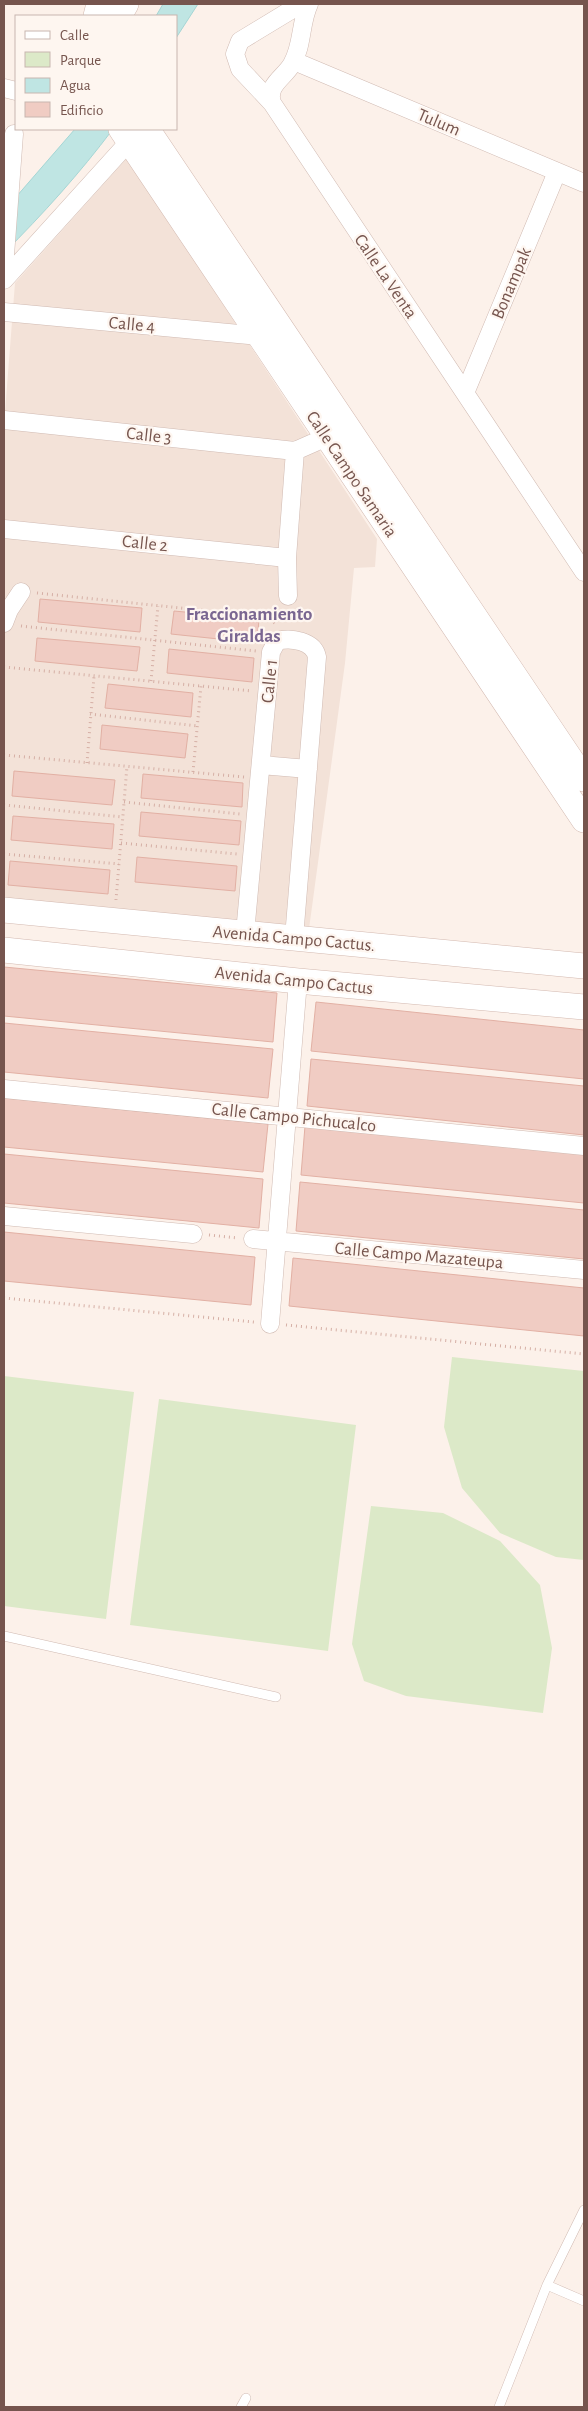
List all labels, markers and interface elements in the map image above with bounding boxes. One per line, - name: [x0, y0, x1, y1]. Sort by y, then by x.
- legend: [15, 15, 178, 130]
- text: Calle: [60, 28, 89, 43]
- text: Parque: [60, 53, 101, 68]
- text: Agua: [60, 78, 91, 93]
- text: Edificio: [60, 103, 103, 118]
- street label: Tulum: [415, 106, 463, 140]
- street label: Calle La Venta: [350, 231, 420, 322]
- street label: Bonampak: [489, 244, 535, 322]
- street label: Calle 4: [108, 314, 156, 336]
- street label: Calle Campo Samaria: [302, 408, 400, 541]
- street label: Calle 3: [125, 425, 172, 447]
- street label: Calle 2: [121, 533, 169, 555]
- district label: Fraccionamiento Giraldas: [186, 605, 312, 646]
- street label: Calle 1: [259, 658, 281, 704]
- street label: Avenida Campo Cactus.: [212, 923, 376, 955]
- street label: Avenida Campo Cactus: [214, 964, 374, 998]
- street label: Calle Campo Pichucalco: [211, 1100, 377, 1136]
- street label: Calle Campo Mazateupa: [334, 1240, 504, 1272]

